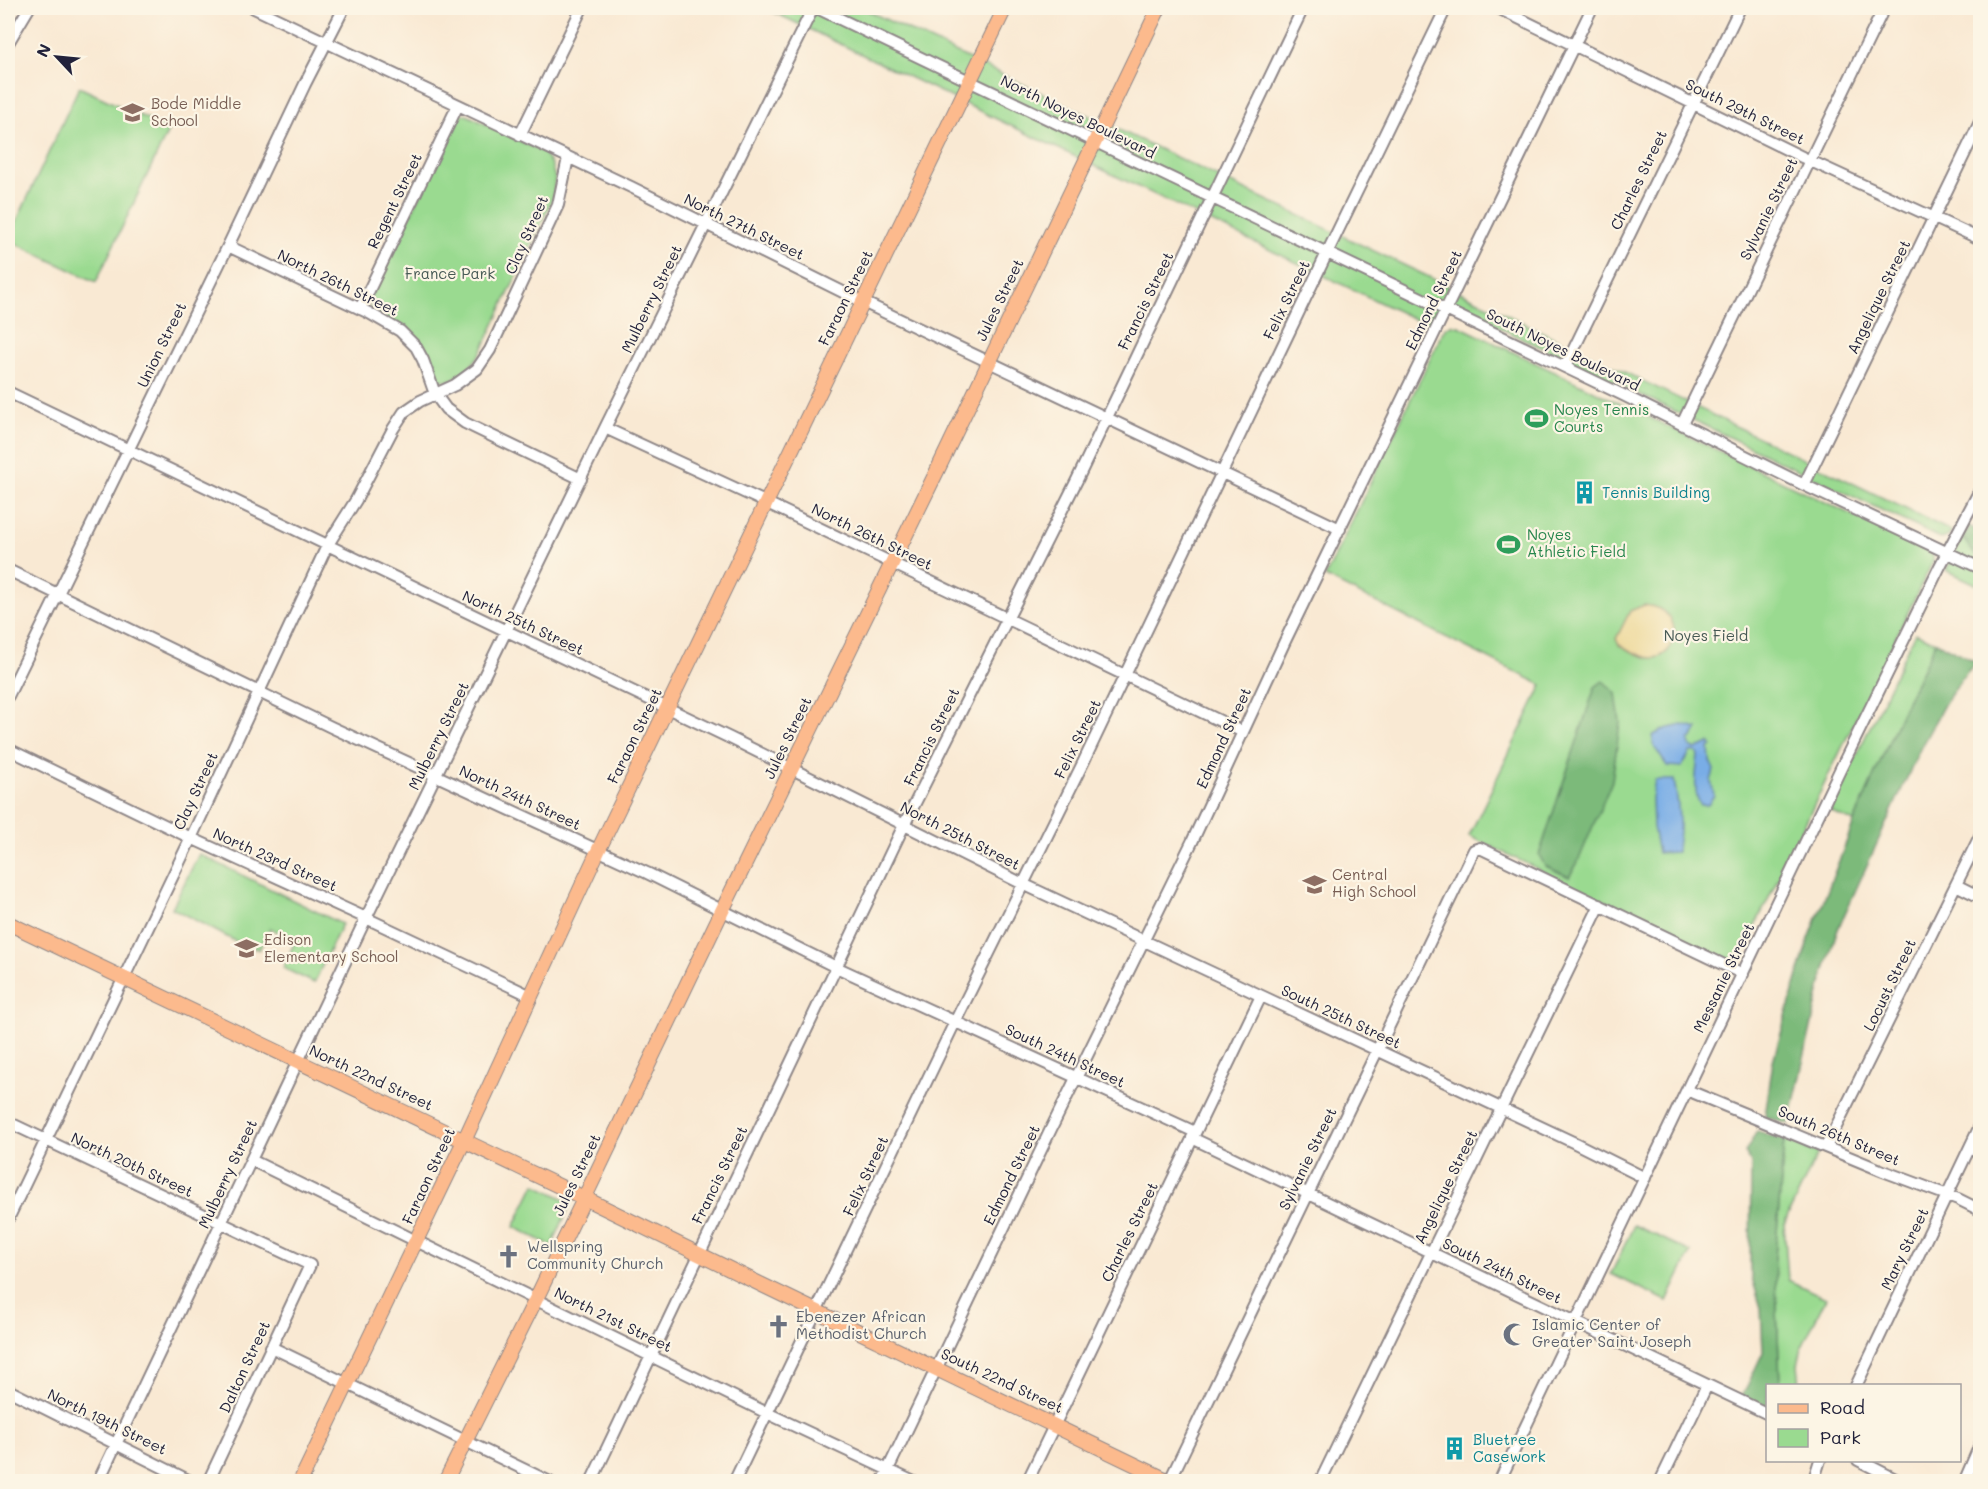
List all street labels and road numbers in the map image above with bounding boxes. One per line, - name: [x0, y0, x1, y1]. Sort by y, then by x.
- street label: North Noyes Boulevard: [998, 70, 1159, 162]
- street label: South 29th Street: [1683, 74, 1808, 149]
- street label: Charles Street: [1605, 126, 1671, 233]
- street label: Regent Street: [362, 149, 426, 252]
- street label: Sylvanie Street: [1735, 154, 1802, 263]
- street label: North 27th Street: [681, 188, 808, 264]
- street label: Clay Street: [500, 192, 552, 277]
- street label: Angelique Street: [1842, 236, 1914, 357]
- street label: Mulberry Street: [616, 241, 686, 356]
- street label: North 26th Street: [275, 244, 402, 320]
- street label: Faraon Street: [813, 246, 877, 349]
- street label: Edmond Street: [1400, 246, 1466, 353]
- street label: Francis Street: [1113, 248, 1178, 353]
- street label: Jules Street: [971, 255, 1028, 344]
- street label: Felix Street: [1258, 256, 1314, 343]
- street label: Union Street: [132, 299, 190, 391]
- street label: South Noyes Boulevard: [1483, 303, 1643, 395]
- street label: North 26th Street: [809, 498, 936, 574]
- street label: North 25th Street: [459, 585, 587, 659]
- street label: Mulberry Street: [403, 678, 473, 793]
- street label: Faraon Street: [602, 684, 666, 787]
- street label: Francis Street: [899, 684, 964, 789]
- street label: Edmond Street: [1191, 684, 1255, 791]
- street label: Jules Street: [759, 693, 816, 782]
- street label: Felix Street: [1049, 695, 1105, 782]
- street label: Clay Street: [168, 748, 222, 833]
- street label: North 24th Street: [456, 760, 585, 834]
- street label: North 25th Street: [897, 796, 1024, 874]
- street label: North 23rd Street: [210, 823, 341, 895]
- street label: Messanie Street: [1688, 919, 1758, 1036]
- street label: Locust Street: [1858, 935, 1920, 1034]
- street label: South 25th Street: [1278, 980, 1405, 1053]
- street label: South 24th Street: [1002, 1019, 1129, 1092]
- street label: North 22nd Street: [306, 1040, 437, 1115]
- street label: South 26th Street: [1775, 1100, 1903, 1170]
- street label: Sylvanie Street: [1274, 1104, 1341, 1213]
- street label: Mulberry Street: [193, 1116, 261, 1231]
- street label: Edmond Street: [978, 1121, 1044, 1228]
- street label: Francis Street: [687, 1122, 752, 1227]
- street label: Faraon Street: [397, 1124, 459, 1227]
- street label: Angelique Street: [1409, 1126, 1481, 1247]
- street label: North 20th Street: [68, 1127, 197, 1201]
- street label: Jules Street: [548, 1130, 605, 1219]
- street label: Felix Street: [838, 1132, 892, 1219]
- street label: Charles Street: [1096, 1178, 1162, 1285]
- street label: Mary Street: [1876, 1204, 1933, 1293]
- street label: South 24th Street: [1440, 1233, 1565, 1308]
- street label: North 21st Street: [551, 1282, 676, 1356]
- street label: Dalton Street: [214, 1317, 274, 1416]
- street label: South 22nd Street: [938, 1343, 1067, 1417]
- street label: North 19th Street: [44, 1384, 170, 1459]

